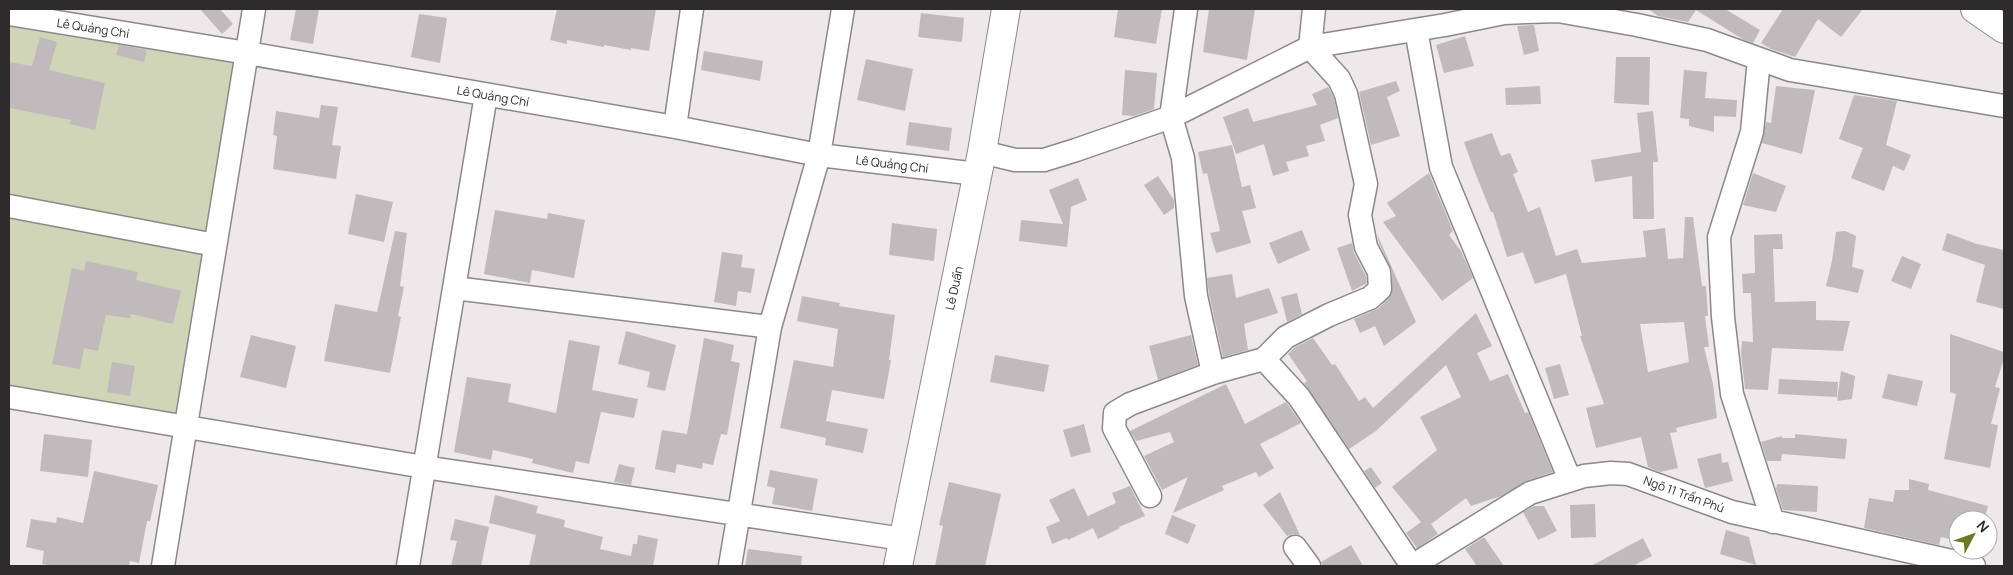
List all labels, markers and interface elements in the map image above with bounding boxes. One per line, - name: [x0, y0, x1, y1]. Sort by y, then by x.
- street label: Lê Quảng Chí: [56, 14, 131, 42]
- street label: Lê Quảng Chí: [455, 81, 531, 111]
- street label: Lê Quảng Chí: [855, 151, 930, 177]
- street label: Lê Duẩn: [941, 264, 967, 312]
- street label: Ngõ 11 Trần Phú: [1641, 471, 1727, 517]
- north arrow: [1948, 510, 1998, 560]
- text: N: [1973, 516, 1994, 536]

